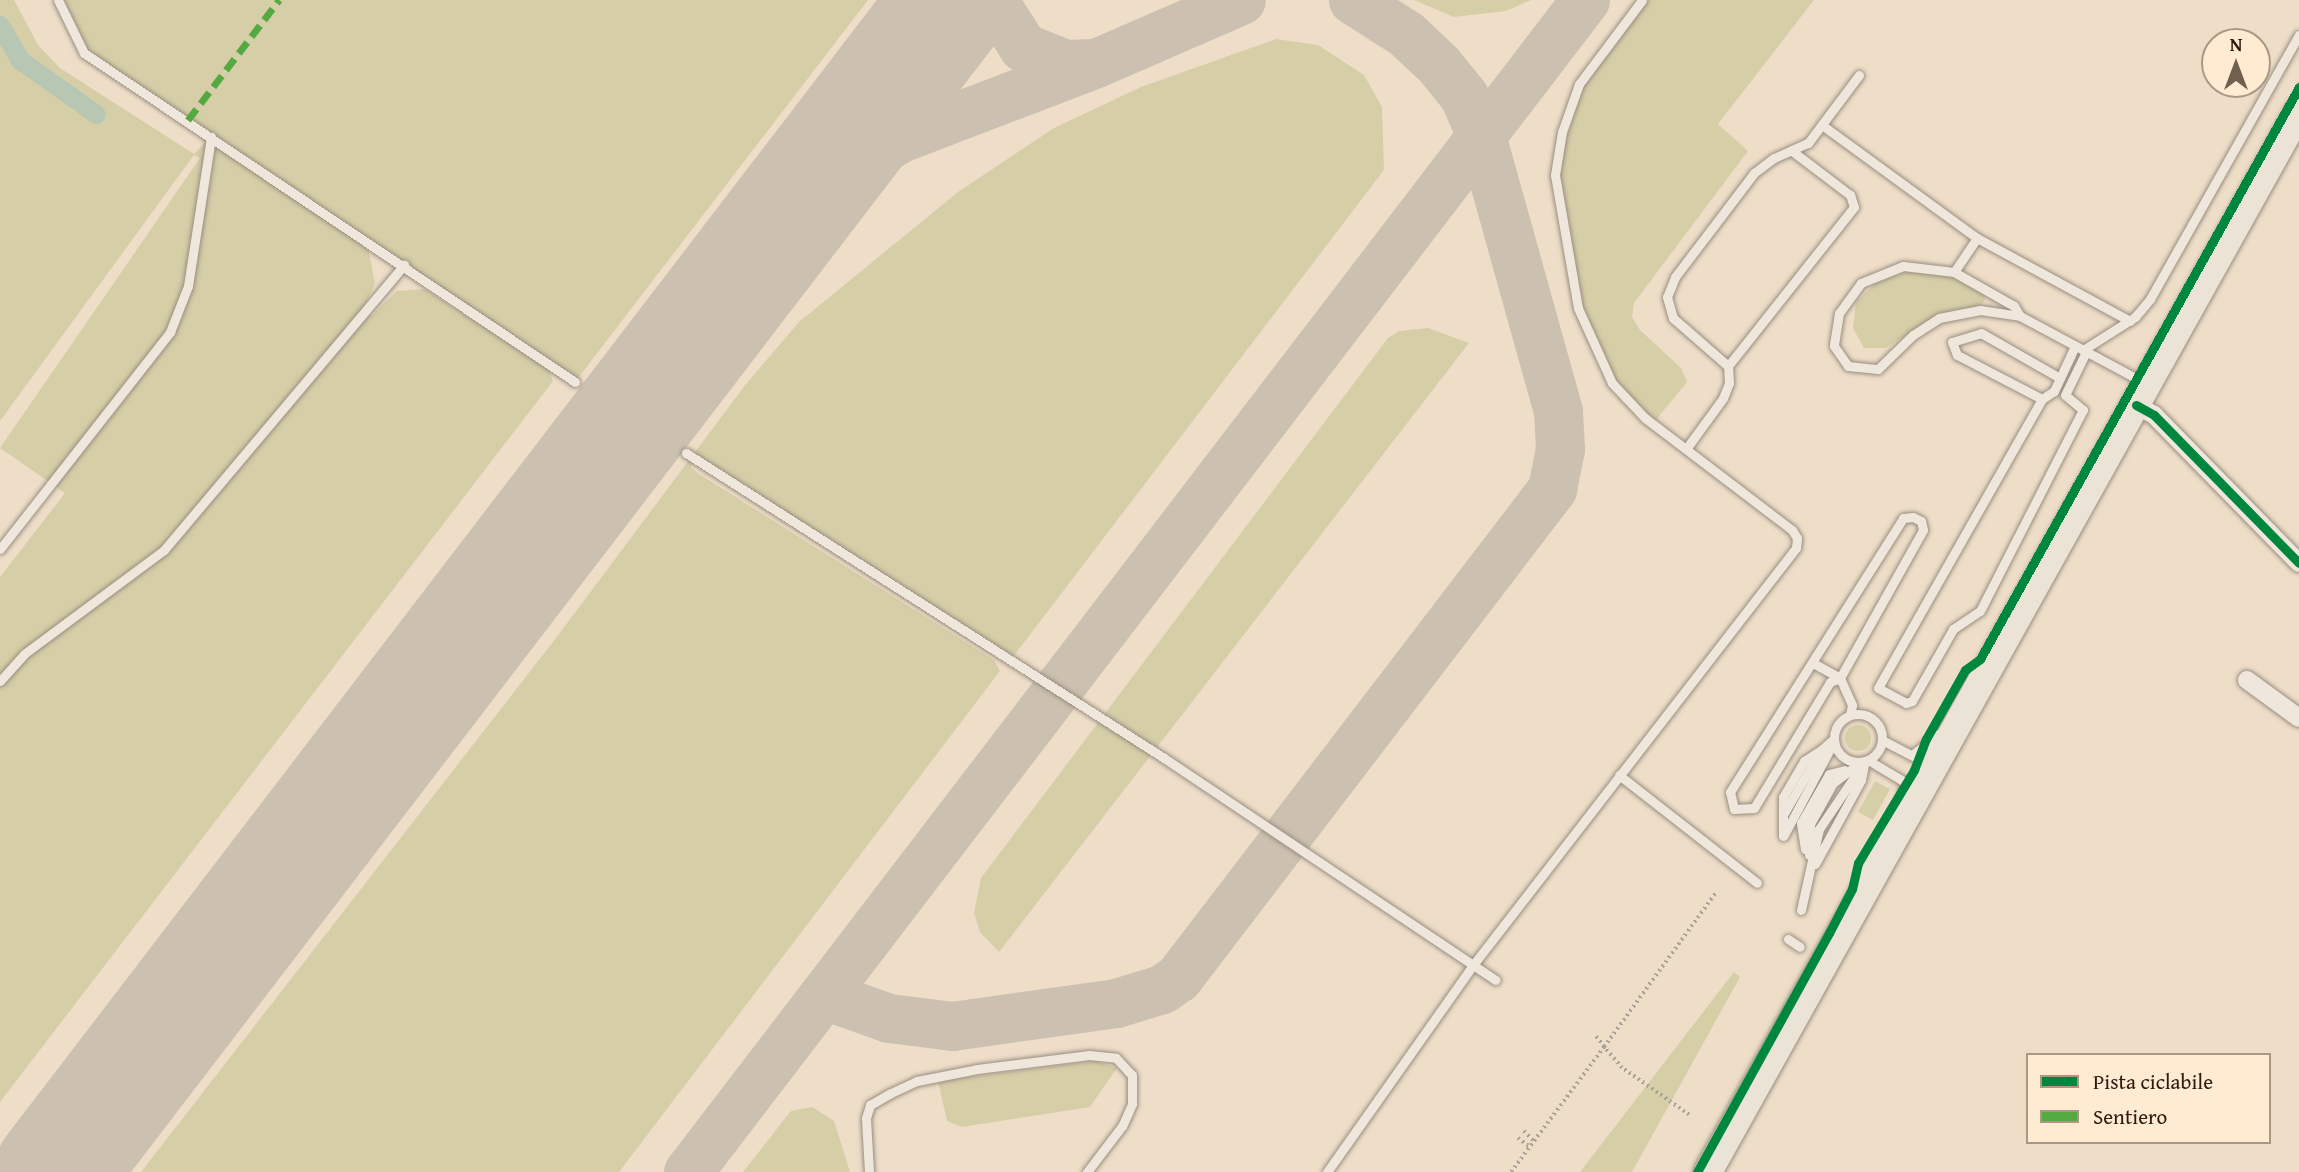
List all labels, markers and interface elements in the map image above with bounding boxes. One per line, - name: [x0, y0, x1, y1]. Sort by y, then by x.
- north arrow: [2201, 28, 2271, 98]
- text: N: [2230, 30, 2242, 58]
- legend: [2026, 1053, 2271, 1144]
- text: Pista ciclabile: [2093, 1066, 2213, 1097]
- text: Sentiero: [2093, 1101, 2167, 1132]

